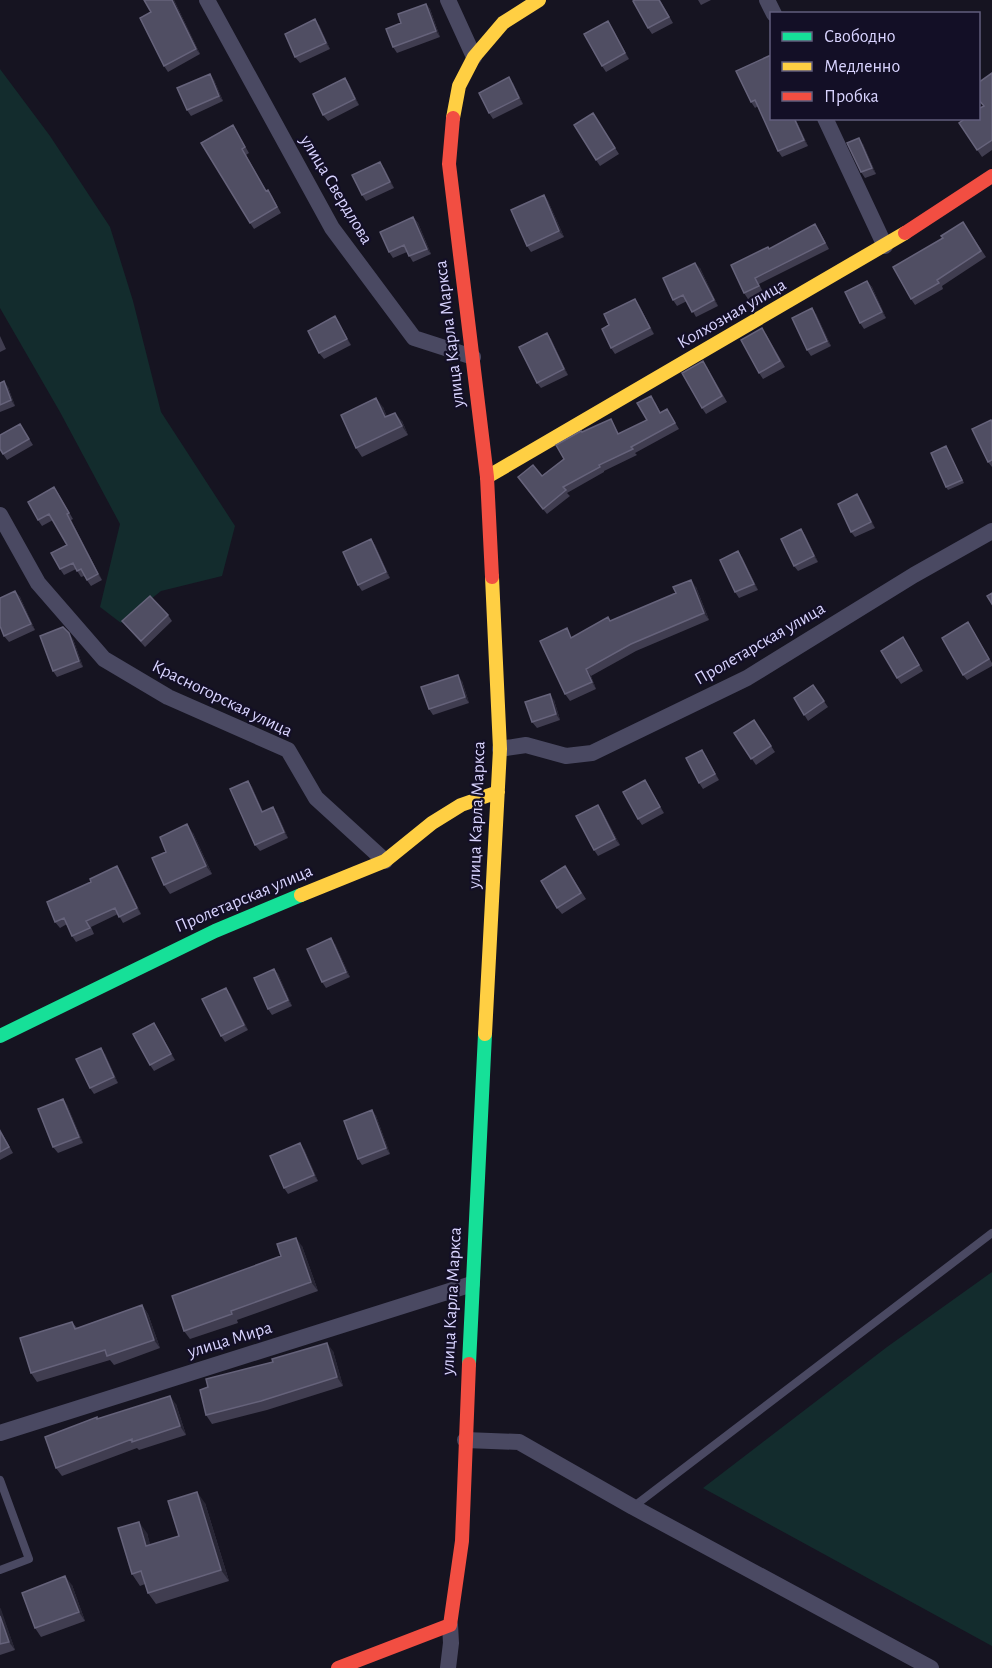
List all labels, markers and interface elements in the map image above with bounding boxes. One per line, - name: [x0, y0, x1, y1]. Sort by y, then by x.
- legend: [770, 12, 980, 120]
- text: Свободно: [824, 27, 896, 46]
- text: Медленно: [824, 58, 900, 76]
- text: Пробка: [824, 87, 879, 106]
- street label: улица Свердлова: [296, 131, 376, 248]
- street label: улица Карла Маркса: [432, 259, 468, 410]
- street label: Колхозная улица: [675, 276, 789, 352]
- street label: Пролетарская улица: [692, 599, 828, 689]
- street label: Красногорская улица: [149, 657, 295, 741]
- street label: улица Карла Маркса: [465, 741, 489, 890]
- street label: Пролетарская улица: [173, 862, 315, 936]
- street label: улица Карла Маркса: [439, 1227, 465, 1376]
- street label: улица Мира: [185, 1319, 274, 1362]

